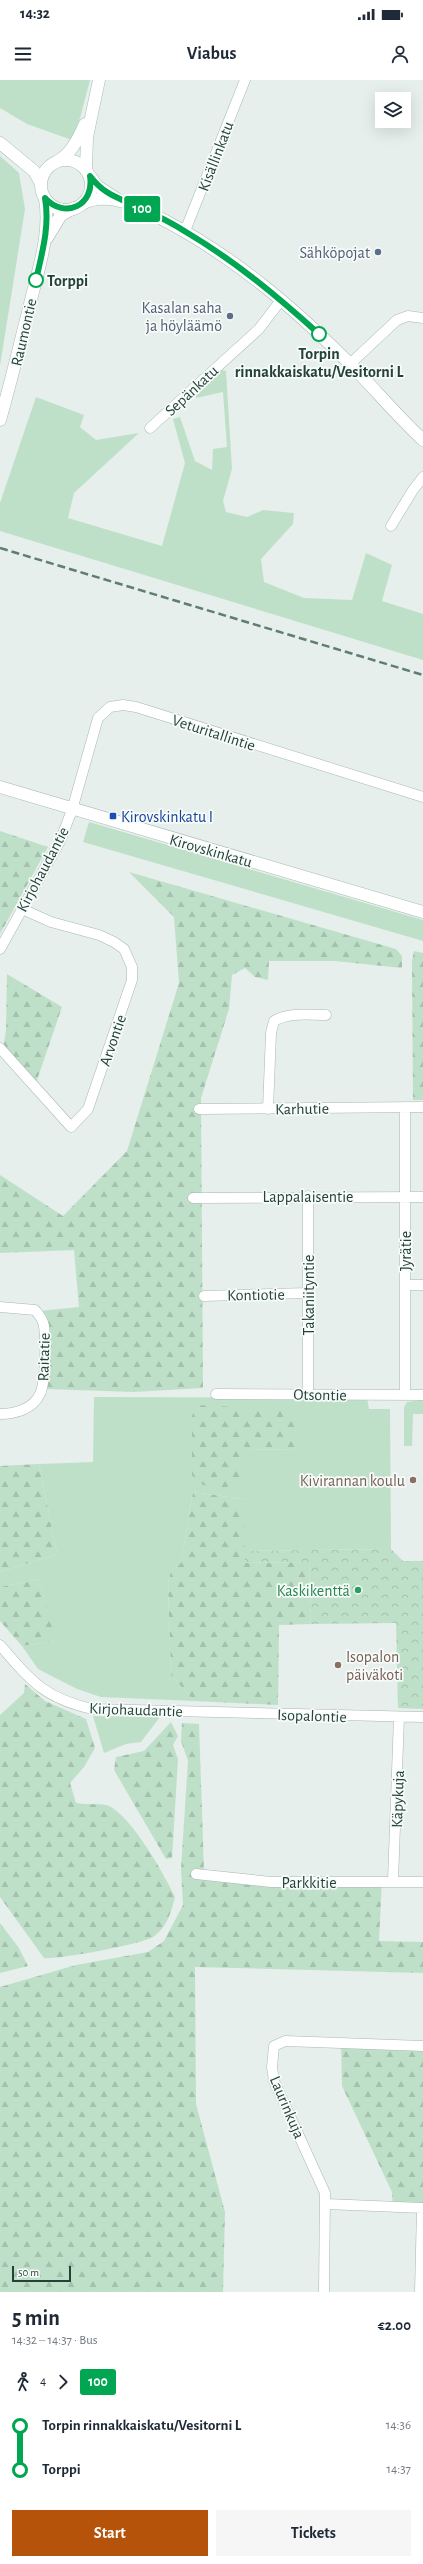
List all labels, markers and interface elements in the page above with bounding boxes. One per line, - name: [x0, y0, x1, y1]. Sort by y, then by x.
- text: 14:32: [20, 6, 50, 21]
- icon: menu: [12, 43, 34, 65]
- icon: person: [389, 43, 411, 65]
- text: Viabus: [187, 45, 236, 63]
- map controls: [375, 92, 411, 128]
- button: layers: [375, 92, 411, 128]
- street label: Kisällinkatu: [195, 119, 237, 194]
- line badge: 100: [119, 196, 165, 222]
- text: 100: [132, 202, 152, 216]
- place label: Sähköpojat: [299, 245, 370, 262]
- marker: Sähköpojat: [373, 247, 383, 257]
- marker: Torppi: [28, 272, 44, 288]
- place label: Torppi: [47, 273, 88, 289]
- street label: Raumontie: [8, 297, 40, 368]
- place label: Kasalan saha ja höyläämö: [142, 300, 222, 335]
- marker: Kasalan saha ja höyläämö: [225, 311, 235, 321]
- marker: Torpin rinnakkaiskatu/Vesitorni L: [311, 326, 327, 342]
- place label: Torpin rinnakkaiskatu/Vesitorni L: [235, 346, 403, 380]
- street label: Sepänkatu: [162, 362, 221, 419]
- street label: Veturitallintie: [170, 712, 257, 754]
- place label: Kirovskinkatu I: [121, 809, 213, 825]
- marker: Kirovskinkatu I: [108, 811, 118, 821]
- street label: Kirjohaudantie: [14, 824, 73, 915]
- street label: Kirovskinkatu: [168, 832, 254, 870]
- street label: Arvontie: [97, 1013, 129, 1068]
- street label: Karhutie: [275, 1101, 329, 1117]
- street label: Lappalaisentie: [263, 1189, 353, 1205]
- street label: Jyrätie: [398, 1231, 415, 1271]
- street label: Takaniityntie: [301, 1255, 318, 1335]
- street label: Kontiotie: [227, 1286, 285, 1304]
- street label: Raitatie: [35, 1332, 53, 1382]
- street label: Otsontie: [293, 1387, 347, 1403]
- place label: Kivirannan koulu: [300, 1473, 405, 1489]
- marker: Kivirannan koulu: [408, 1475, 418, 1485]
- place label: Kaskikenttä: [277, 1583, 350, 1599]
- marker: Kaskikenttä: [353, 1585, 363, 1595]
- place label: Isopalon päiväkoti: [346, 1649, 403, 1683]
- marker: Isopalon päiväkoti: [333, 1660, 343, 1670]
- street label: Kirjohaudantie: [89, 1700, 183, 1721]
- street label: Isopalontie: [277, 1707, 347, 1725]
- street label: Käpykuja: [389, 1770, 408, 1828]
- street label: Parkkitie: [281, 1875, 337, 1891]
- street label: Laurinkuja: [266, 2074, 307, 2141]
- scale bar: [12, 2264, 71, 2283]
- text: 50 m: [18, 2267, 39, 2278]
- text: 5 min: [12, 2307, 60, 2329]
- text: €2.00: [378, 2318, 411, 2333]
- text: 14:32 – 14:37 · Bus: [12, 2334, 98, 2347]
- icon: walk: [12, 2371, 34, 2393]
- icon: forward: [52, 2371, 74, 2393]
- text: 4: [40, 2375, 46, 2388]
- text: 100: [88, 2375, 108, 2389]
- text: Torpin rinnakkaiskatu/Vesitorni L: [42, 2418, 241, 2433]
- text: 14:36: [386, 2419, 411, 2432]
- text: Torppi: [42, 2462, 81, 2477]
- text: 14:37: [387, 2463, 411, 2476]
- button: Start: [12, 2510, 208, 2556]
- button: Tickets: [216, 2510, 411, 2556]

